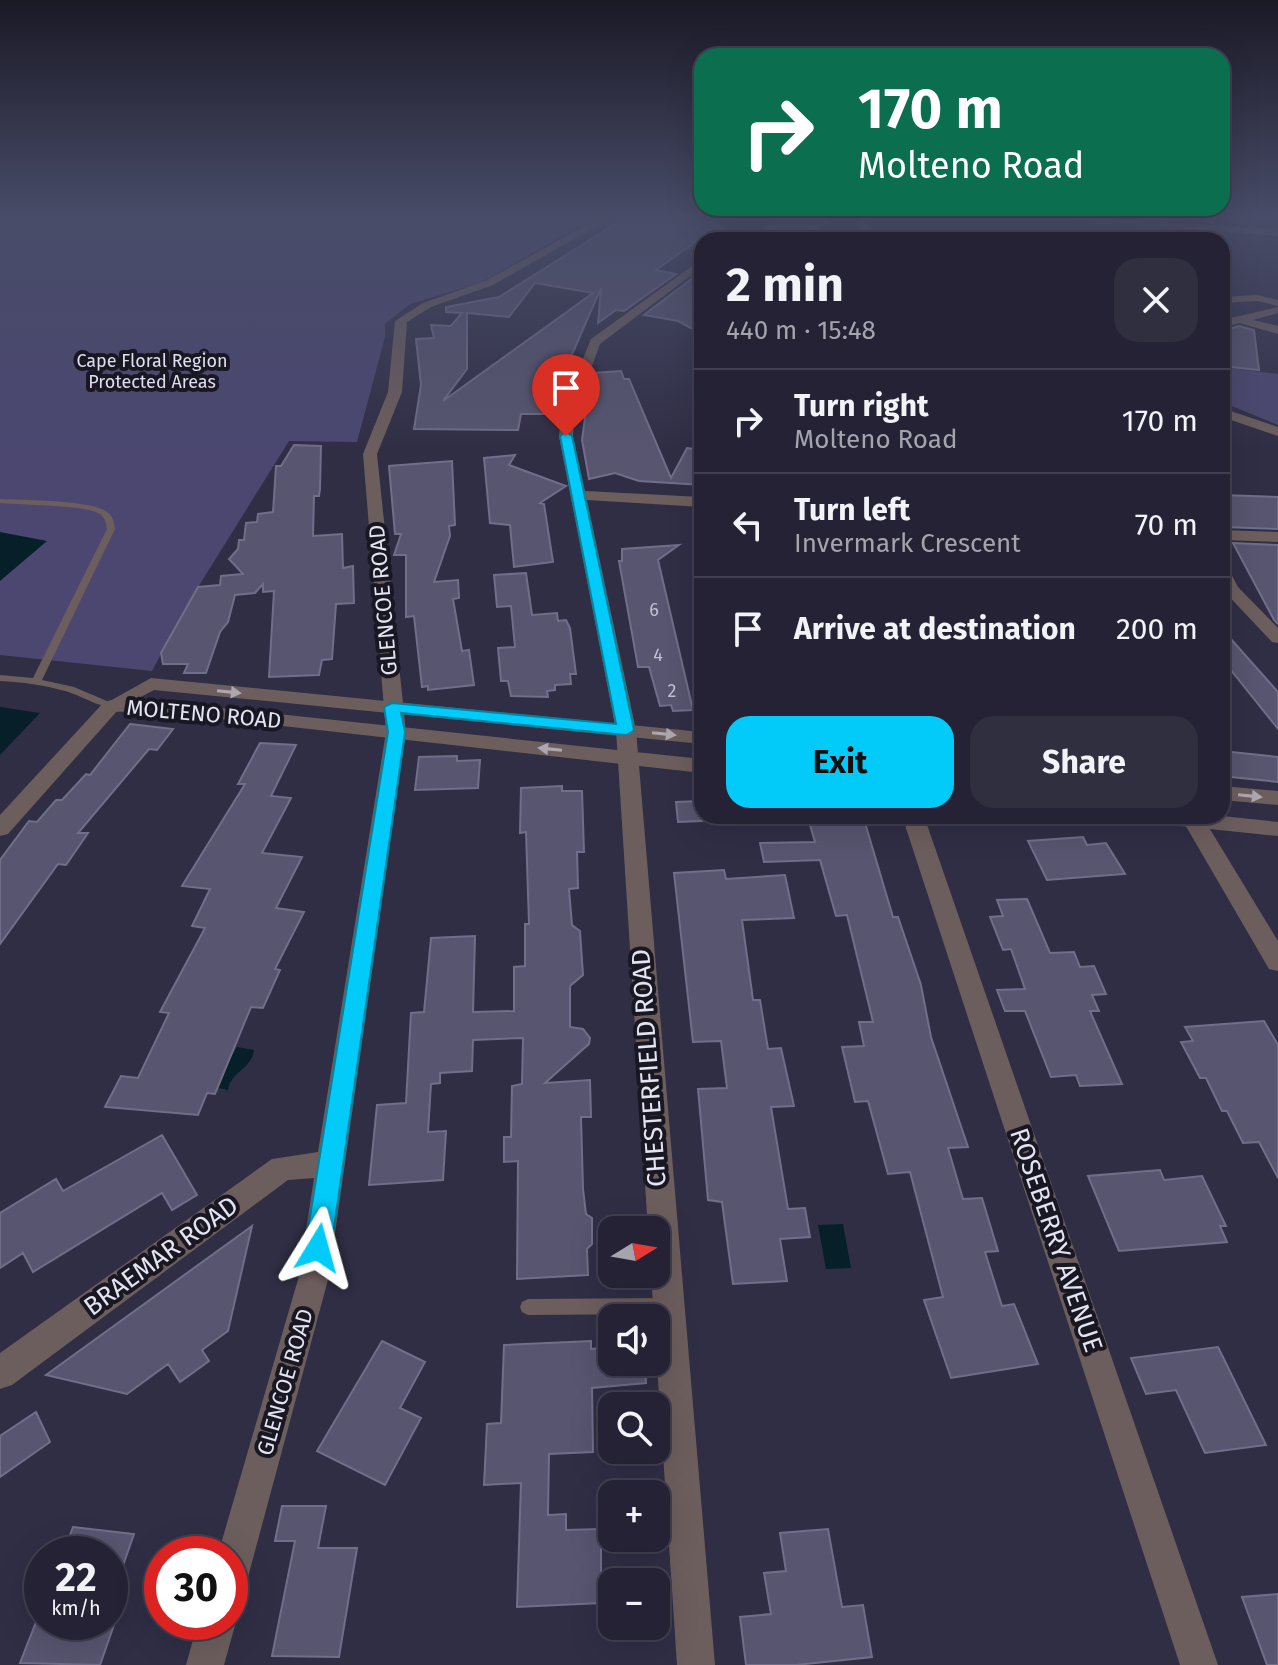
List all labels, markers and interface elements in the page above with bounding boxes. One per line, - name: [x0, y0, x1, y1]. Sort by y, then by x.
- text: 170 m: [858, 76, 1003, 143]
- icon: right: [726, 80, 830, 184]
- text: Molteno Road: [858, 144, 1084, 188]
- text: 2 min: [726, 256, 844, 314]
- button: close: [1114, 258, 1198, 342]
- text: 440 m · 15:48: [726, 315, 876, 346]
- park label: Cape Floral Region Protected Areas: [76, 350, 228, 393]
- pin: [532, 354, 600, 436]
- icon: arrive: [544, 366, 588, 410]
- text: Turn right: [794, 388, 929, 424]
- icon: right: [726, 399, 770, 443]
- text: 170 m: [1122, 403, 1198, 439]
- text: Molteno Road: [794, 424, 957, 455]
- text: Turn left: [794, 492, 910, 528]
- icon: left: [726, 503, 770, 547]
- text: 70 m: [1135, 507, 1198, 543]
- street label: GLENCOE ROAD: [363, 523, 403, 677]
- text: Invermark Crescent: [794, 528, 1021, 559]
- house number: 6: [649, 599, 659, 621]
- icon: arrive: [726, 607, 770, 651]
- text: Arrive at destination: [794, 611, 1076, 647]
- text: 200 m: [1116, 611, 1198, 647]
- house number: 4: [653, 644, 663, 666]
- house number: 2: [668, 680, 677, 702]
- one-way arrow: [217, 685, 242, 698]
- street label: MOLTENO ROAD: [125, 694, 283, 734]
- button: Exit: [726, 716, 954, 808]
- button: Share: [970, 716, 1198, 808]
- one-way arrow: [652, 728, 677, 741]
- one-way arrow: [537, 743, 562, 756]
- one-way arrow: [1238, 789, 1263, 802]
- street label: CHESTERFIELD ROAD: [625, 948, 673, 1188]
- street label: ROSEBERRY AVENUE: [1003, 1124, 1109, 1356]
- street label: BRAEMAR ROAD: [78, 1190, 244, 1322]
- position arrow: [276, 1206, 360, 1290]
- north arrow: [598, 1216, 670, 1288]
- map controls: [598, 1216, 670, 1640]
- button: sound: [598, 1304, 670, 1376]
- street label: GLENCOE ROAD: [251, 1306, 319, 1458]
- button: search: [598, 1392, 670, 1464]
- button: +: [598, 1480, 670, 1552]
- speed limit sign: 30: [144, 1536, 248, 1640]
- text: 22: [55, 1554, 97, 1602]
- button: −: [598, 1568, 670, 1640]
- text: km/h: [51, 1596, 101, 1620]

